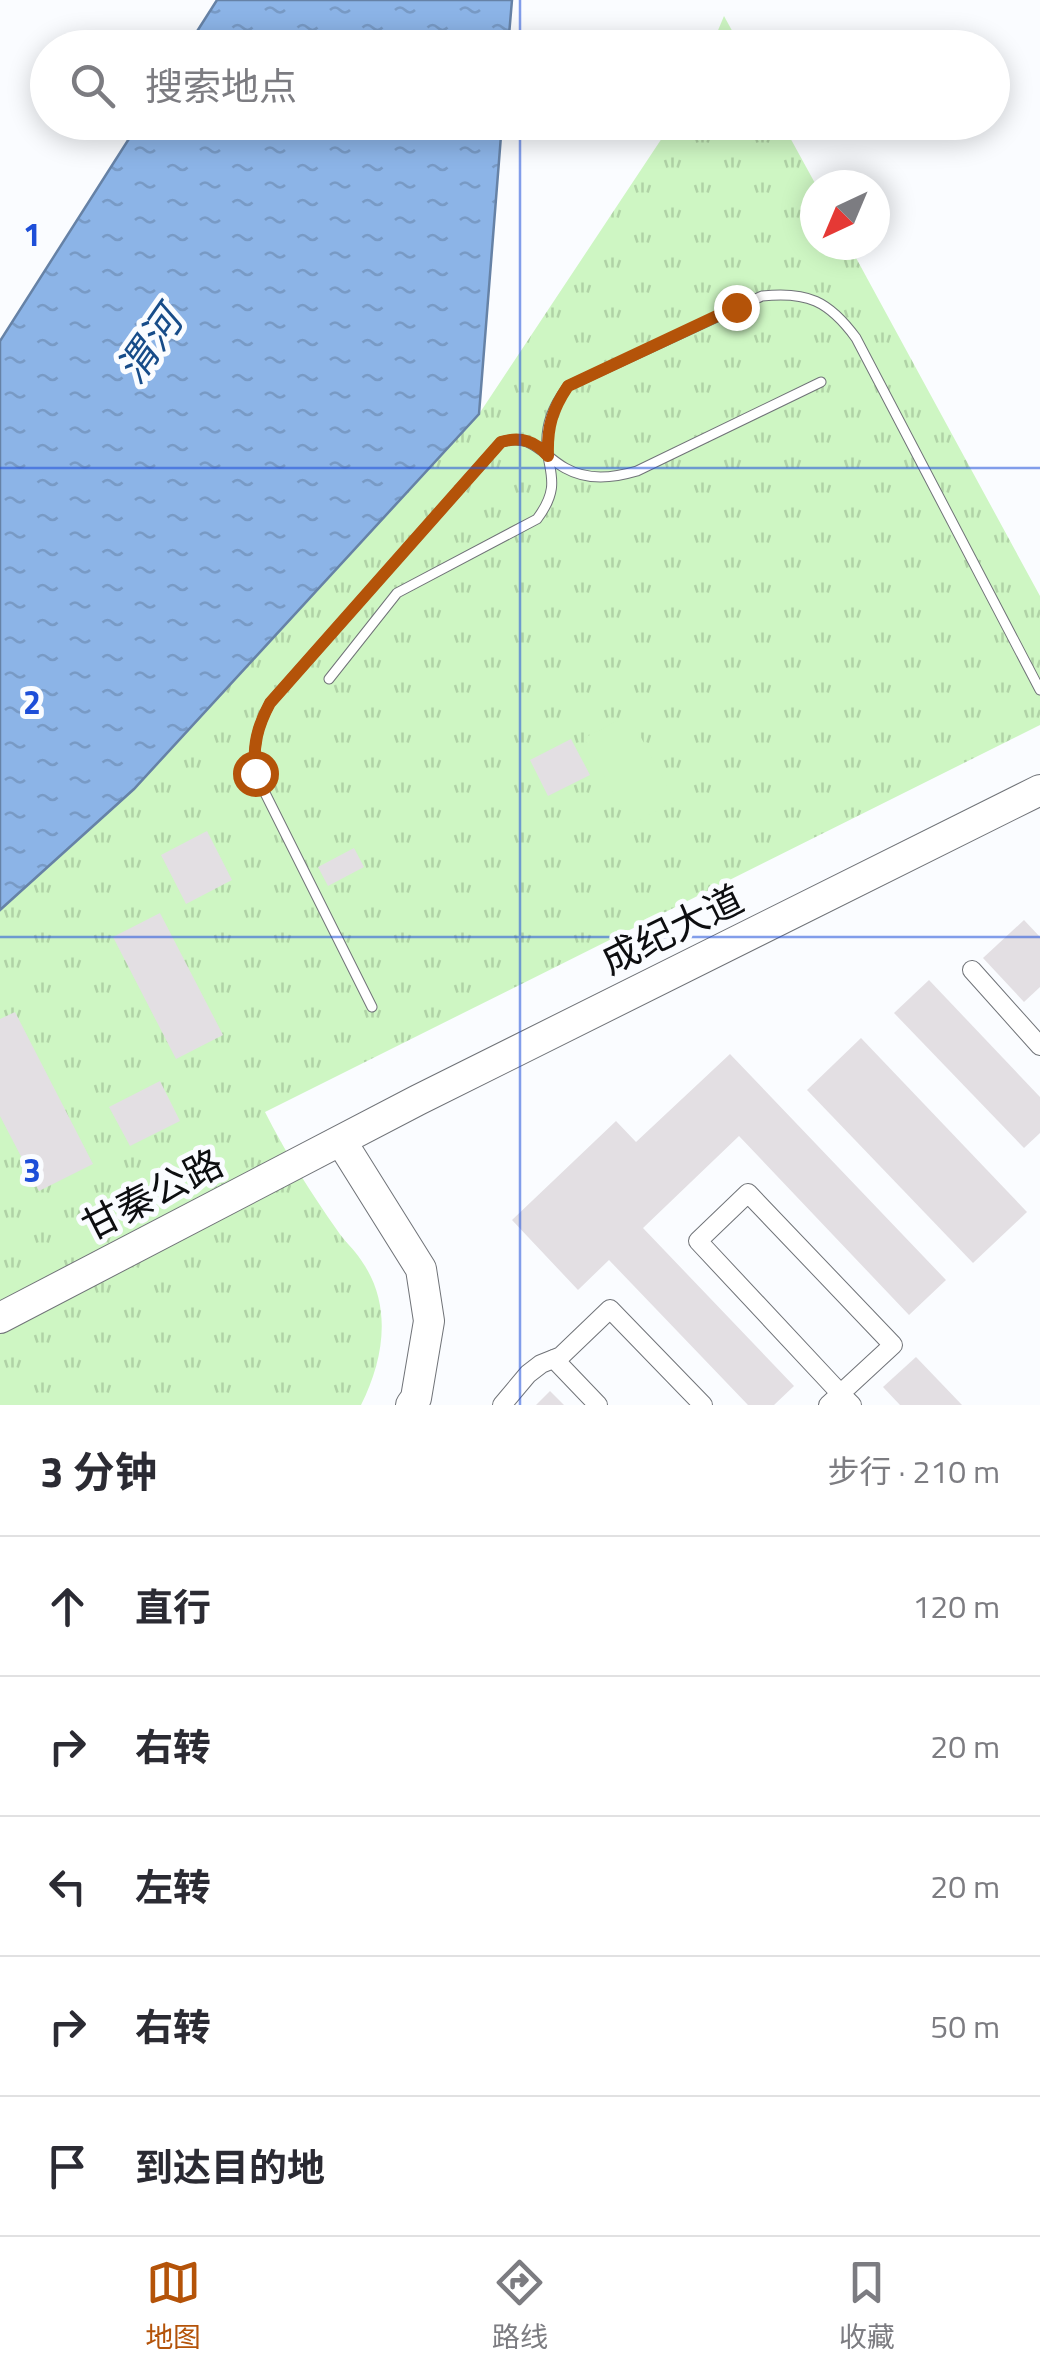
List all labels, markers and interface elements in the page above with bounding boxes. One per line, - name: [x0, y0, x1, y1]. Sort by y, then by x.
- search box: [30, 30, 1010, 140]
- text: 搜索地点: [145, 57, 297, 115]
- icon: search: [65, 58, 120, 113]
- north arrow: [800, 170, 890, 260]
- text: 1: [23, 210, 41, 258]
- route end: [714, 285, 760, 331]
- water label: 渭河: [101, 289, 201, 395]
- text: 2: [23, 678, 41, 726]
- route start: [233, 751, 279, 797]
- street label: 成纪大道: [591, 870, 753, 988]
- street label: 甘秦公路: [71, 1134, 233, 1254]
- text: 3: [23, 1146, 41, 1194]
- text: 3 分钟: [40, 1439, 157, 1503]
- text: 步行 · 210 m: [827, 1447, 1000, 1495]
- text: 直行: [135, 1578, 211, 1636]
- icon: ahead: [40, 1579, 95, 1634]
- text: 120 m: [912, 1582, 1000, 1630]
- text: 右转: [135, 1718, 211, 1776]
- icon: right: [40, 1719, 95, 1774]
- text: 20 m: [930, 1722, 1000, 1770]
- text: 左转: [135, 1858, 211, 1916]
- icon: left: [40, 1859, 95, 1914]
- text: 20 m: [930, 1862, 1000, 1910]
- text: 右转: [135, 1998, 211, 2056]
- icon: right: [40, 1999, 95, 2054]
- text: 50 m: [930, 2002, 1000, 2050]
- text: 到达目的地: [135, 2138, 325, 2196]
- icon: arrive: [40, 2139, 95, 2194]
- tab: 地图: [145, 2255, 201, 2358]
- tab: 路线: [492, 2255, 548, 2358]
- tab: 收藏: [839, 2255, 895, 2358]

